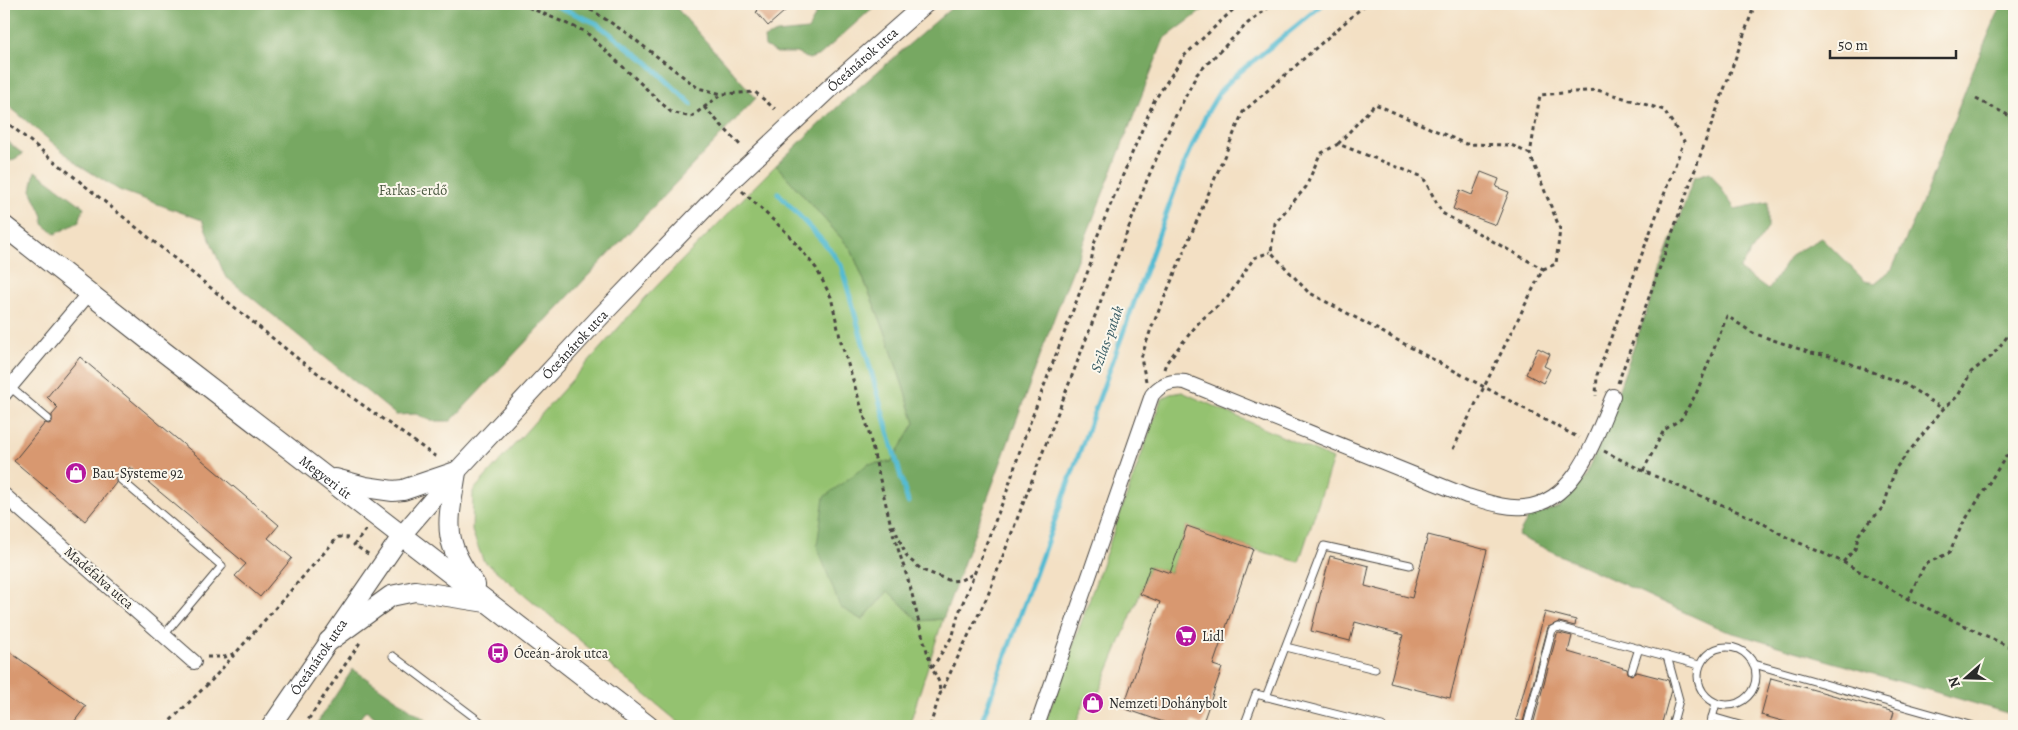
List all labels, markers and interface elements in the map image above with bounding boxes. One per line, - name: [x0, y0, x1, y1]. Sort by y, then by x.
- street label: Óceánárok utca: [822, 22, 902, 96]
- scale bar: [1830, 28, 1957, 60]
- text: 50 m: [1838, 35, 1868, 55]
- park label: Farkas-erdő: [379, 181, 447, 200]
- water label: Szilas-patak: [1086, 303, 1128, 375]
- street label: Óceánárok utca: [538, 305, 612, 383]
- street label: Megyeri út: [296, 451, 356, 503]
- shop icon: Bau-Systeme 92: [64, 461, 88, 485]
- place label: Bau-Systeme 92: [92, 464, 184, 483]
- street label: Madéfalva utca: [60, 543, 138, 614]
- street label: Óceánárok utca: [286, 614, 352, 699]
- supermarket icon: Lidl: [1174, 624, 1198, 648]
- place label: Lidl: [1202, 627, 1225, 646]
- bus stop icon: Óceán-árok utca: [486, 641, 510, 665]
- place label: Óceán-árok utca: [514, 644, 609, 663]
- north arrow: [1940, 652, 1990, 702]
- text: N: [1944, 674, 1965, 690]
- shop icon: Nemzeti Dohánybolt: [1081, 691, 1105, 715]
- place label: Nemzeti Dohánybolt: [1109, 694, 1228, 713]

